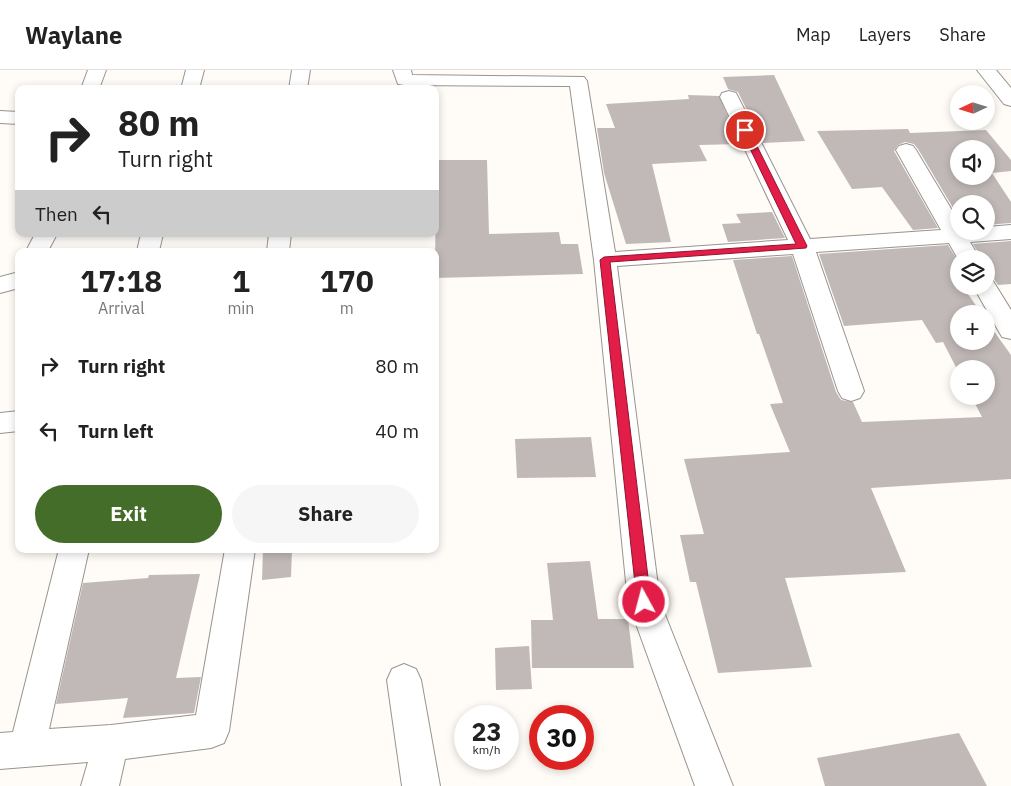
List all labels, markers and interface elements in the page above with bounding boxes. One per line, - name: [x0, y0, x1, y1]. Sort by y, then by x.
- text: Waylane: [25, 19, 123, 51]
- text: Map: [796, 23, 831, 46]
- text: Layers: [859, 23, 911, 46]
- text: Share: [939, 23, 986, 46]
- north arrow: [950, 85, 995, 130]
- map controls: [950, 85, 995, 405]
- text: 80 m: [118, 100, 200, 146]
- icon: right: [35, 105, 100, 170]
- pin: [724, 109, 766, 151]
- icon: arrive: [731, 116, 759, 144]
- button: sound: [950, 140, 995, 185]
- text: Turn right: [118, 144, 213, 173]
- button: search: [950, 195, 995, 240]
- icon: left: [88, 200, 116, 228]
- text: Then: [35, 202, 78, 226]
- button: layers: [950, 250, 995, 295]
- text: 17:18: [80, 261, 162, 300]
- text: 1: [232, 261, 250, 300]
- text: 170: [320, 261, 374, 300]
- text: Arrival: [98, 298, 145, 318]
- text: min: [227, 298, 254, 318]
- text: m: [340, 298, 354, 318]
- button: +: [950, 305, 995, 350]
- icon: right: [35, 352, 63, 380]
- text: Turn right: [78, 354, 165, 378]
- text: 80 m: [375, 354, 419, 378]
- button: −: [950, 360, 995, 405]
- icon: left: [35, 417, 63, 445]
- text: Turn left: [78, 419, 154, 443]
- text: 40 m: [375, 419, 419, 443]
- button: Exit: [35, 485, 222, 543]
- button: Share: [232, 485, 419, 543]
- position arrow: [617, 575, 669, 627]
- speed limit sign: 30: [529, 705, 594, 770]
- text: 23: [471, 715, 502, 748]
- text: km/h: [472, 742, 501, 757]

